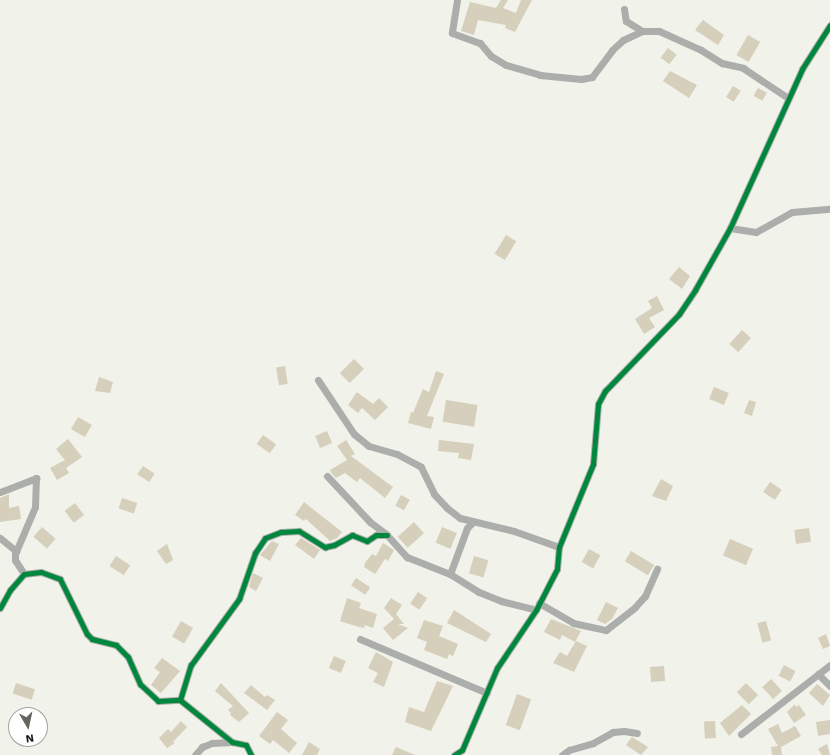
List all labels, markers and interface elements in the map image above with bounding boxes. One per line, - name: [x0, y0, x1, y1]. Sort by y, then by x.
- north arrow: [8, 707, 48, 747]
- text: N: [25, 731, 35, 745]

